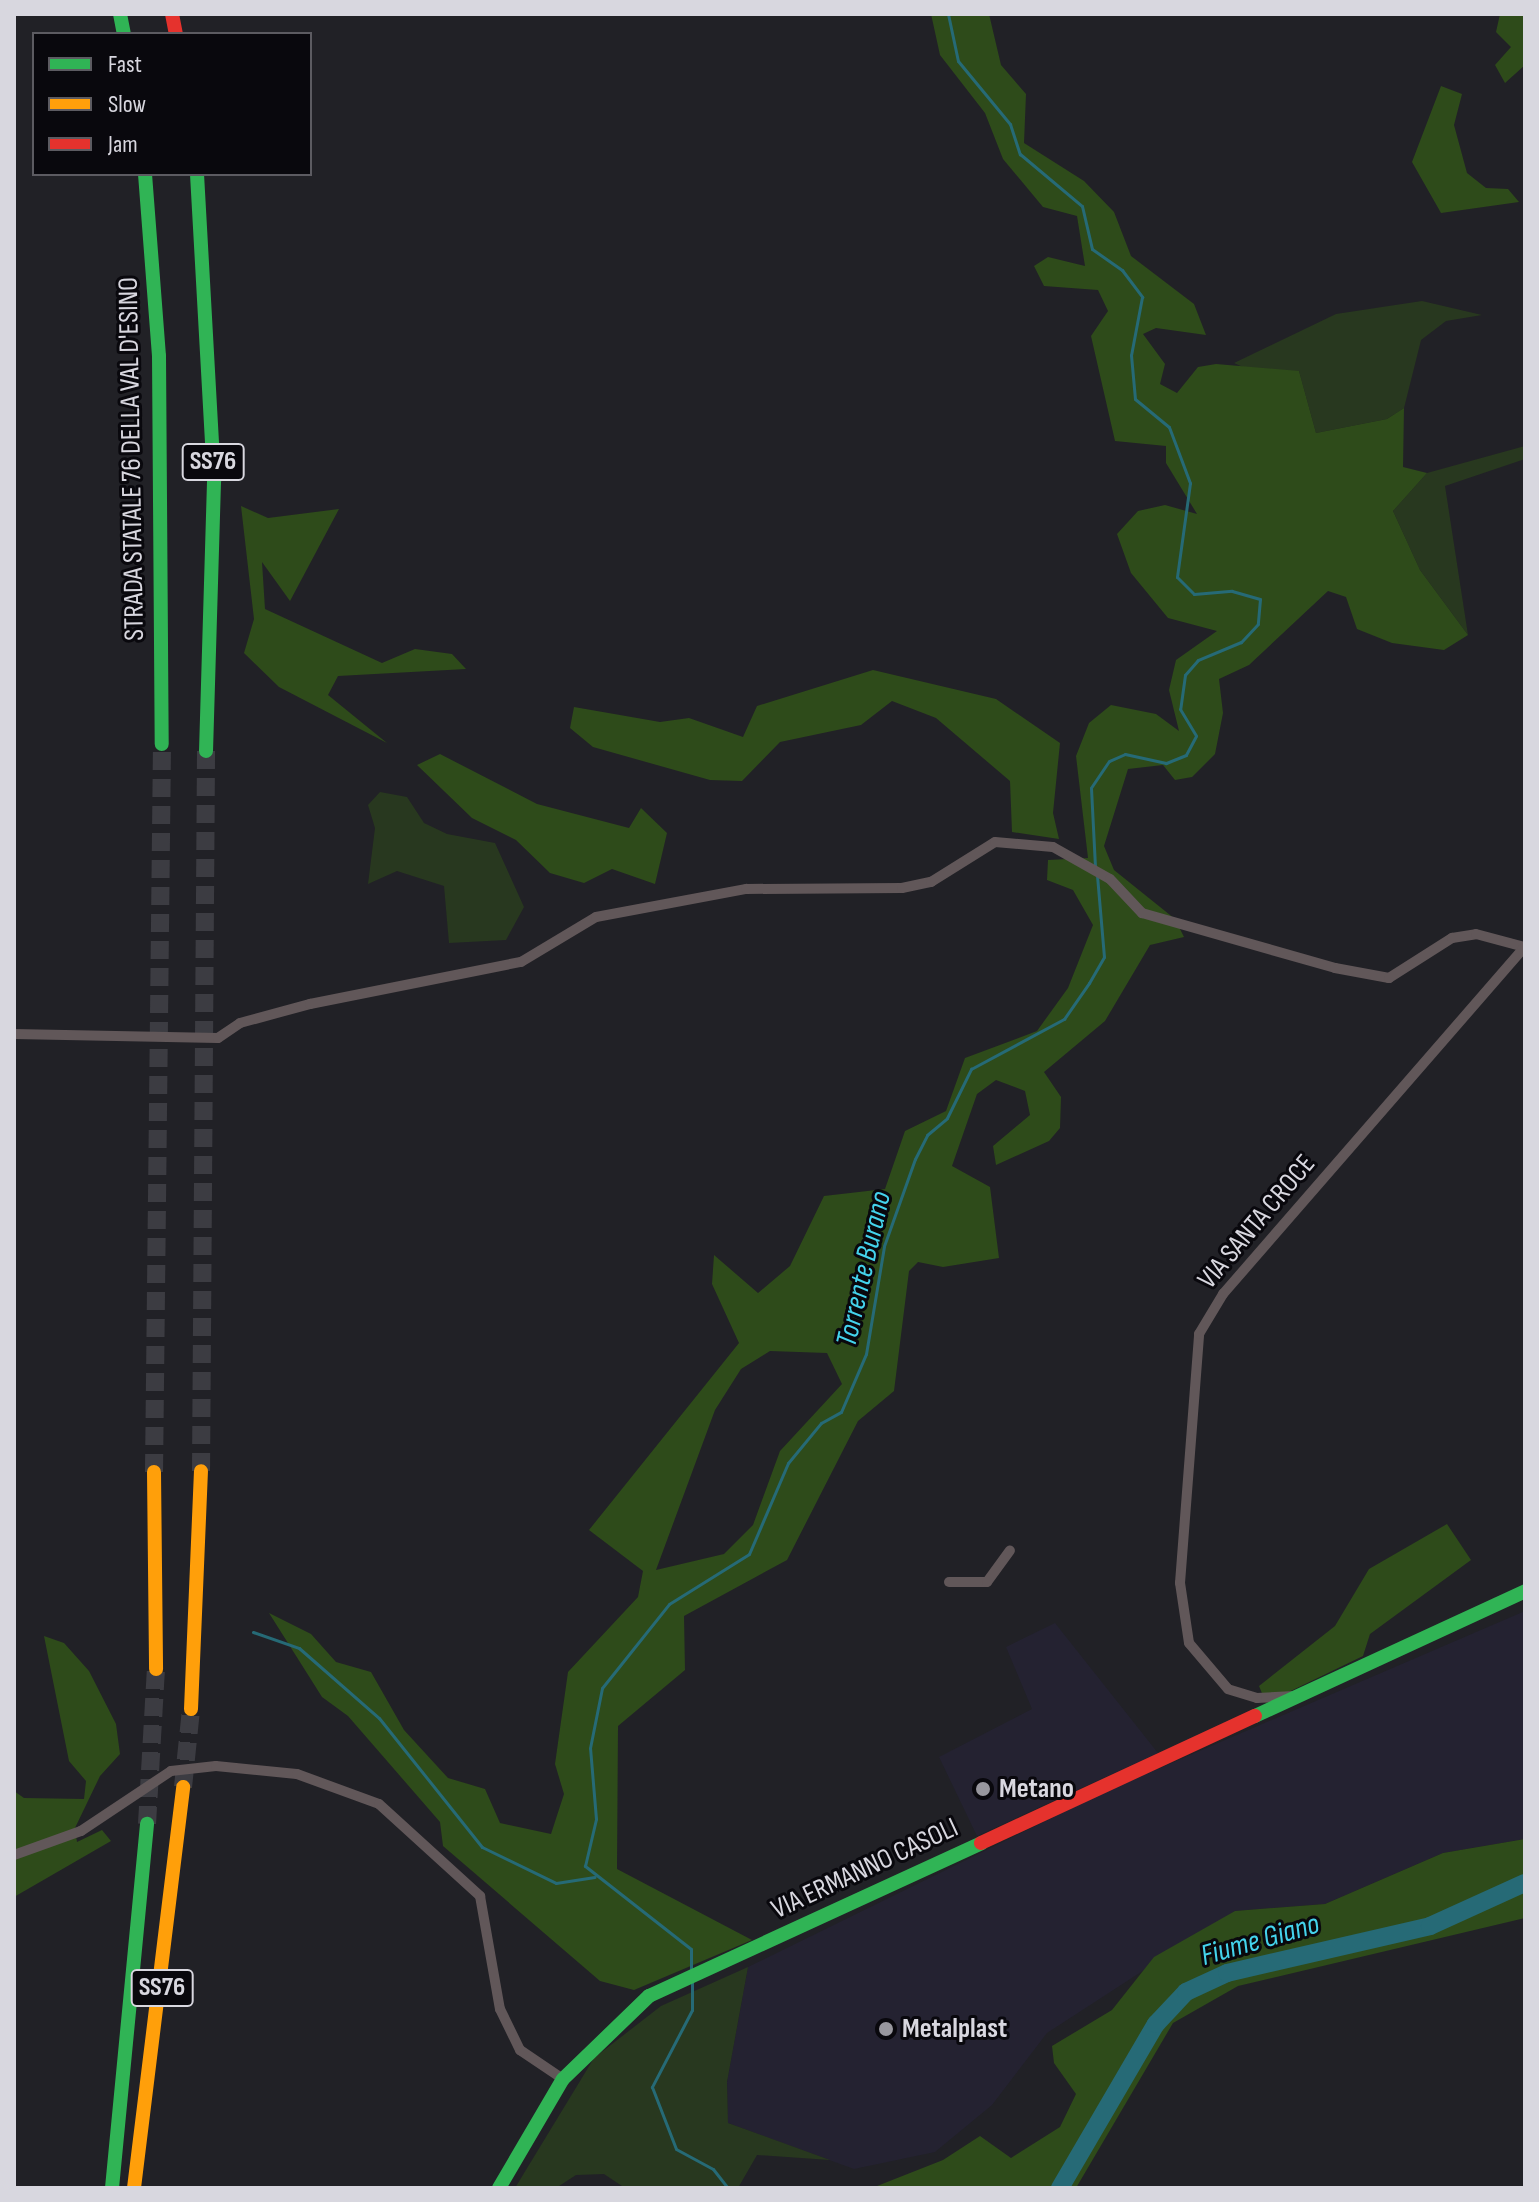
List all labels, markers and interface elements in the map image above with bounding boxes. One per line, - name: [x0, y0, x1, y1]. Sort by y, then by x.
- legend: [32, 32, 312, 176]
- text: Fast: [108, 50, 142, 79]
- text: Slow: [108, 90, 146, 119]
- text: Jam: [108, 130, 138, 159]
- street label: STRADA STATALE 76 DELLA VAL D'ESINO: [112, 277, 152, 641]
- road number: SS76: [181, 440, 245, 484]
- street label: VIA SANTA CROCE: [1191, 1148, 1323, 1296]
- water label: Torrente Burano: [829, 1188, 899, 1350]
- place label: Metano: [999, 1772, 1074, 1806]
- marker: Metano: [974, 1780, 992, 1798]
- street label: VIA ERMANNO CASOLI: [766, 1811, 964, 1927]
- water label: Fiume Giano: [1197, 1906, 1323, 1974]
- road number: SS76: [130, 1966, 194, 2010]
- place label: Metalplast: [902, 2012, 1007, 2046]
- marker: Metalplast: [877, 2020, 895, 2038]

